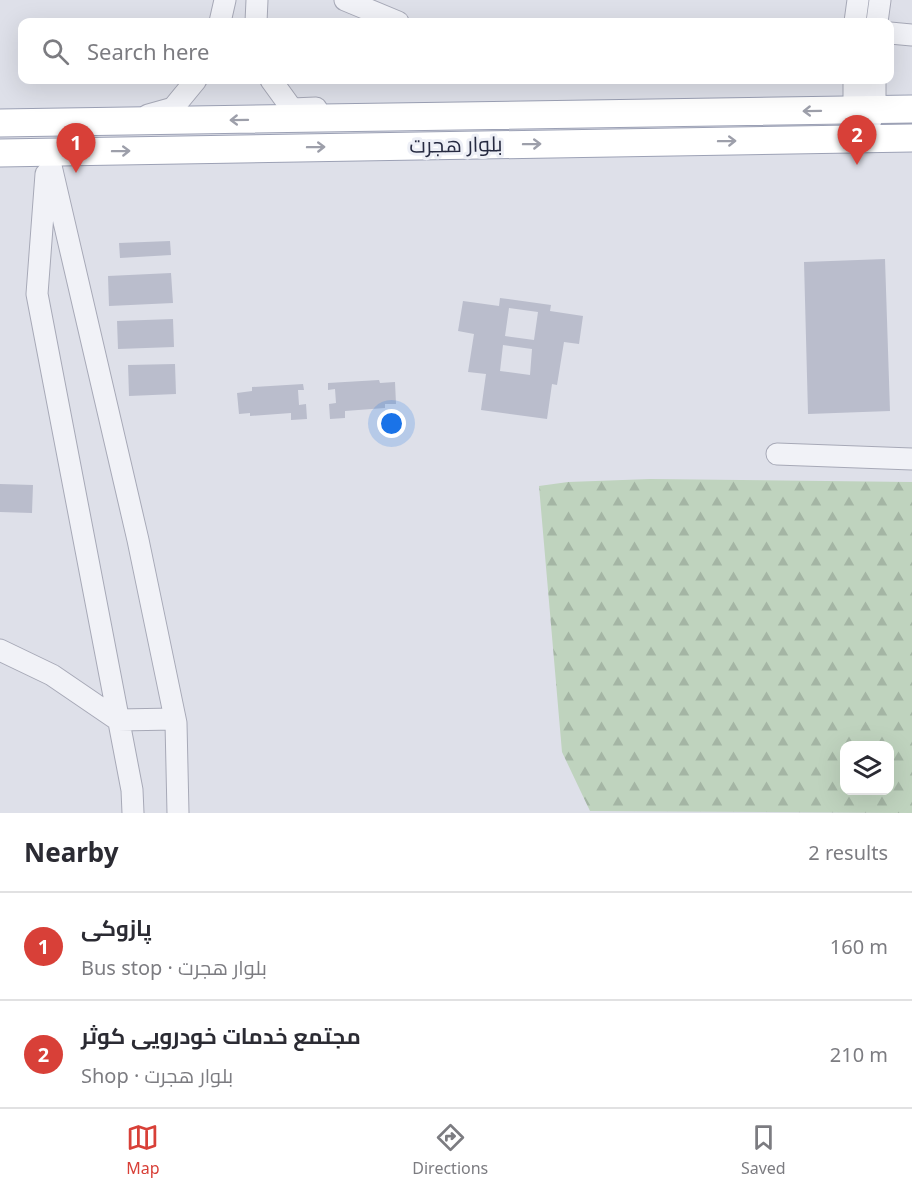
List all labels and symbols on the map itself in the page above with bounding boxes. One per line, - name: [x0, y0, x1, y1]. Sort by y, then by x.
- one-way arrow: [802, 105, 822, 117]
- one-way arrow: [229, 114, 249, 126]
- pin: 2: [838, 116, 876, 165]
- pin: 1: [56, 124, 96, 173]
- street label: بلوار هجرت: [409, 129, 503, 159]
- one-way arrow: [717, 135, 737, 146]
- one-way arrow: [522, 138, 542, 149]
- one-way arrow: [306, 141, 326, 153]
- one-way arrow: [111, 145, 131, 157]
- your location: [377, 409, 406, 438]

